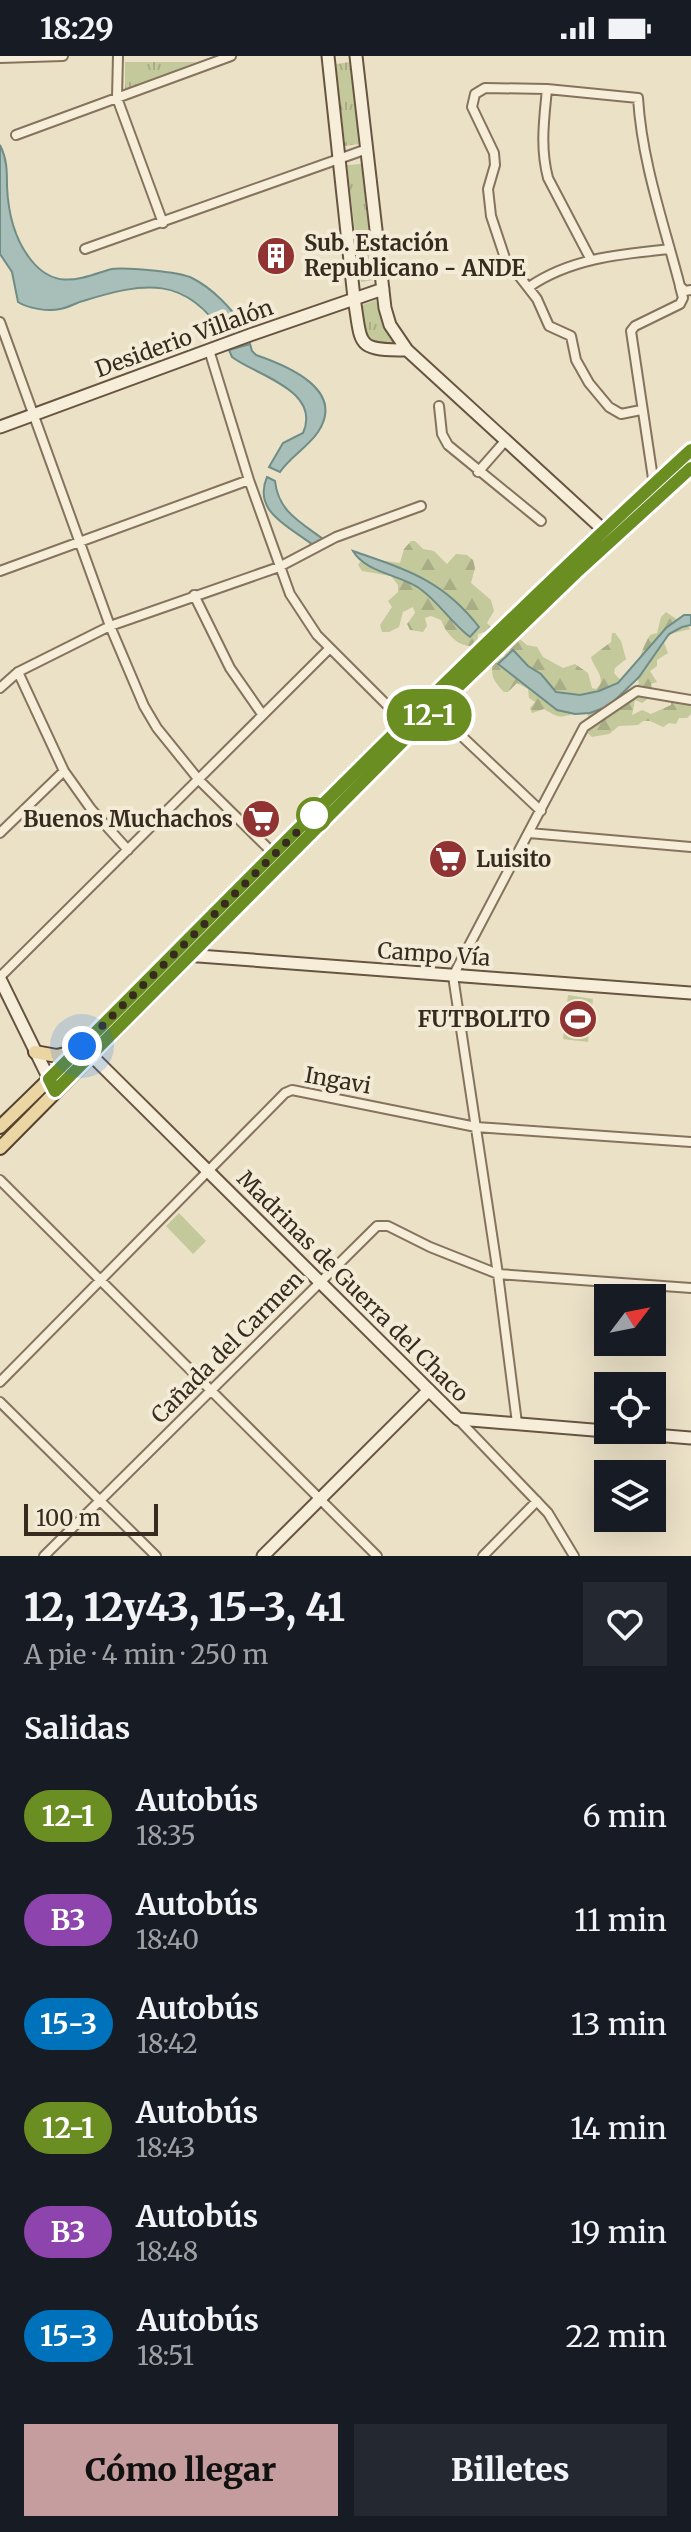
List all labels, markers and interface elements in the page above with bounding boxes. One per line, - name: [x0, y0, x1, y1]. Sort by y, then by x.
- text: 18:29: [40, 9, 114, 47]
- place label: Sub. Estación Republicano - ANDE: [304, 229, 526, 282]
- building icon: Sub. Estación Republicano - ANDE: [255, 235, 297, 277]
- street label: Desiderio Villalón: [91, 293, 277, 383]
- line badge: 12-1: [373, 689, 485, 741]
- text: 12-1: [403, 697, 455, 733]
- supermarket icon: Buenos Muchachos: [240, 798, 282, 840]
- unlabelled marker: [297, 798, 331, 832]
- place label: Buenos Muchachos: [23, 805, 233, 833]
- supermarket icon: Luisito: [427, 838, 469, 880]
- place label: Luisito: [476, 845, 551, 873]
- street label: Campo Vía: [377, 936, 492, 972]
- sports icon: FUTBOLITO: [557, 998, 599, 1040]
- place label: FUTBOLITO: [417, 1005, 550, 1033]
- your location: [62, 1026, 102, 1066]
- street label: Ingavi: [303, 1060, 373, 1100]
- street label: Madrinas de Guerra del Chaco: [231, 1164, 475, 1408]
- street label: Cañada del Carmen: [145, 1265, 309, 1429]
- north arrow: [594, 1284, 666, 1356]
- map controls: [594, 1284, 666, 1532]
- button: locate: [594, 1372, 666, 1444]
- button: layers: [594, 1460, 666, 1532]
- scale bar: [24, 1500, 158, 1536]
- text: 100 m: [36, 1504, 101, 1532]
- button: heart: [583, 1582, 667, 1666]
- text: 12, 12y43, 15-3, 41: [24, 1584, 345, 1631]
- text: A pie · 4 min · 250 m: [24, 1638, 268, 1671]
- text: Salidas: [24, 1709, 130, 1747]
- text: Autobús: [136, 1781, 258, 1819]
- text: 6 min: [582, 1797, 667, 1835]
- text: 12-1: [42, 1798, 94, 1834]
- text: 18:35: [136, 1819, 196, 1852]
- text: Autobús: [136, 1885, 258, 1923]
- text: 11 min: [574, 1901, 667, 1939]
- text: B3: [50, 1902, 86, 1938]
- text: 18:40: [136, 1923, 199, 1956]
- text: Autobús: [137, 1989, 259, 2027]
- text: 13 min: [571, 2005, 667, 2043]
- text: 15-3: [40, 2006, 97, 2042]
- text: 18:42: [137, 2027, 198, 2060]
- text: Autobús: [136, 2093, 258, 2131]
- text: 14 min: [570, 2109, 667, 2147]
- text: 12-1: [42, 2110, 94, 2146]
- text: 18:43: [136, 2131, 195, 2164]
- text: Autobús: [136, 2197, 258, 2235]
- text: 19 min: [570, 2213, 667, 2251]
- text: B3: [50, 2214, 86, 2250]
- text: 18:48: [136, 2235, 198, 2268]
- text: Autobús: [137, 2301, 259, 2339]
- text: 22 min: [565, 2317, 667, 2355]
- text: 15-3: [40, 2318, 97, 2354]
- text: 18:51: [137, 2339, 194, 2372]
- button: Cómo llegar: [24, 2424, 338, 2516]
- button: Billetes: [354, 2424, 667, 2516]

